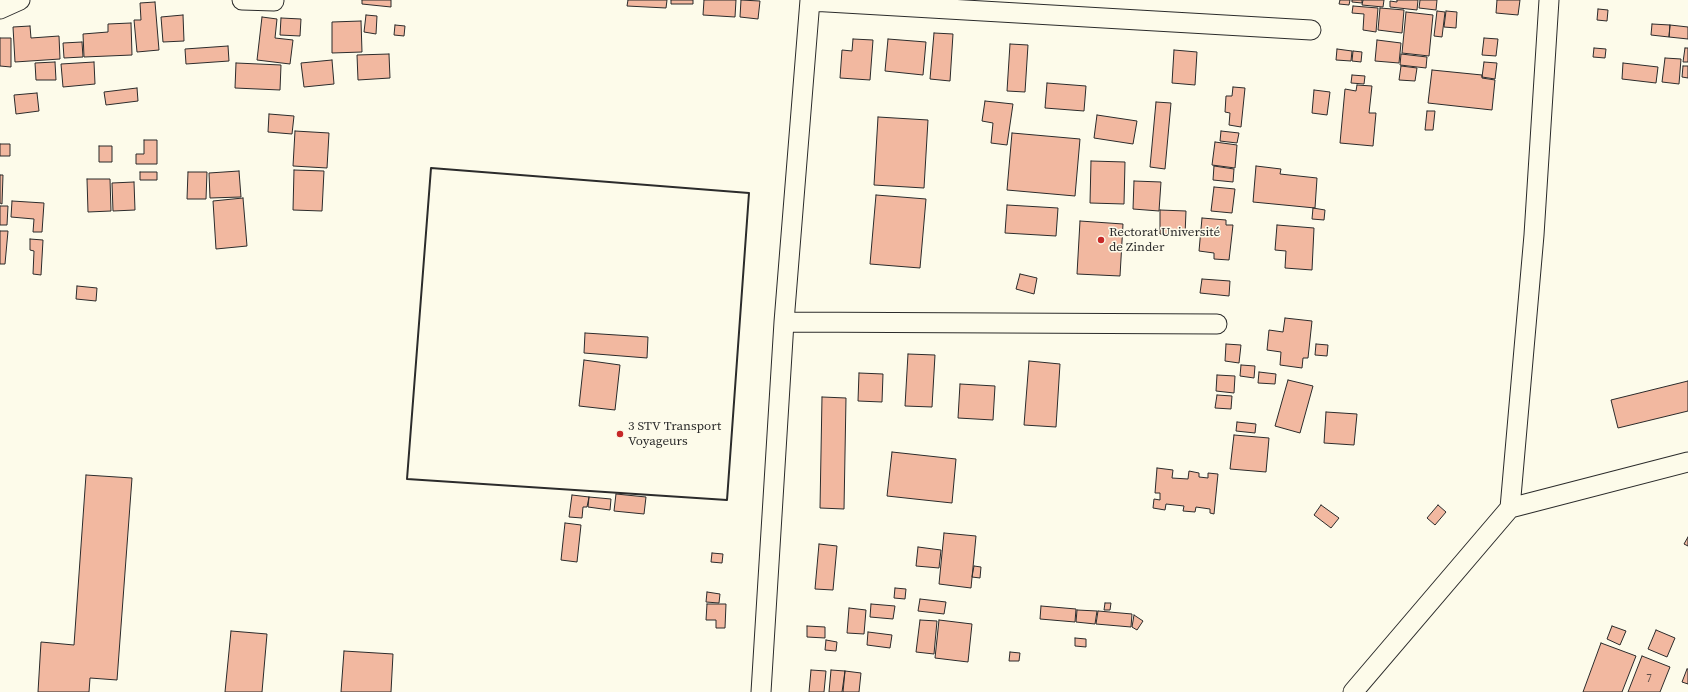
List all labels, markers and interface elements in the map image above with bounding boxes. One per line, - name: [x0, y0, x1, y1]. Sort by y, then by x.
- place label: Rectorat Université de Zinder: [1109, 225, 1220, 256]
- marker: Rectorat Université de Zinder: [1096, 235, 1106, 245]
- place label: 3 STV Transport Voyageurs: [628, 419, 721, 450]
- marker: 3 STV Transport Voyageurs: [615, 429, 625, 439]
- house number: 7: [1646, 672, 1652, 686]

